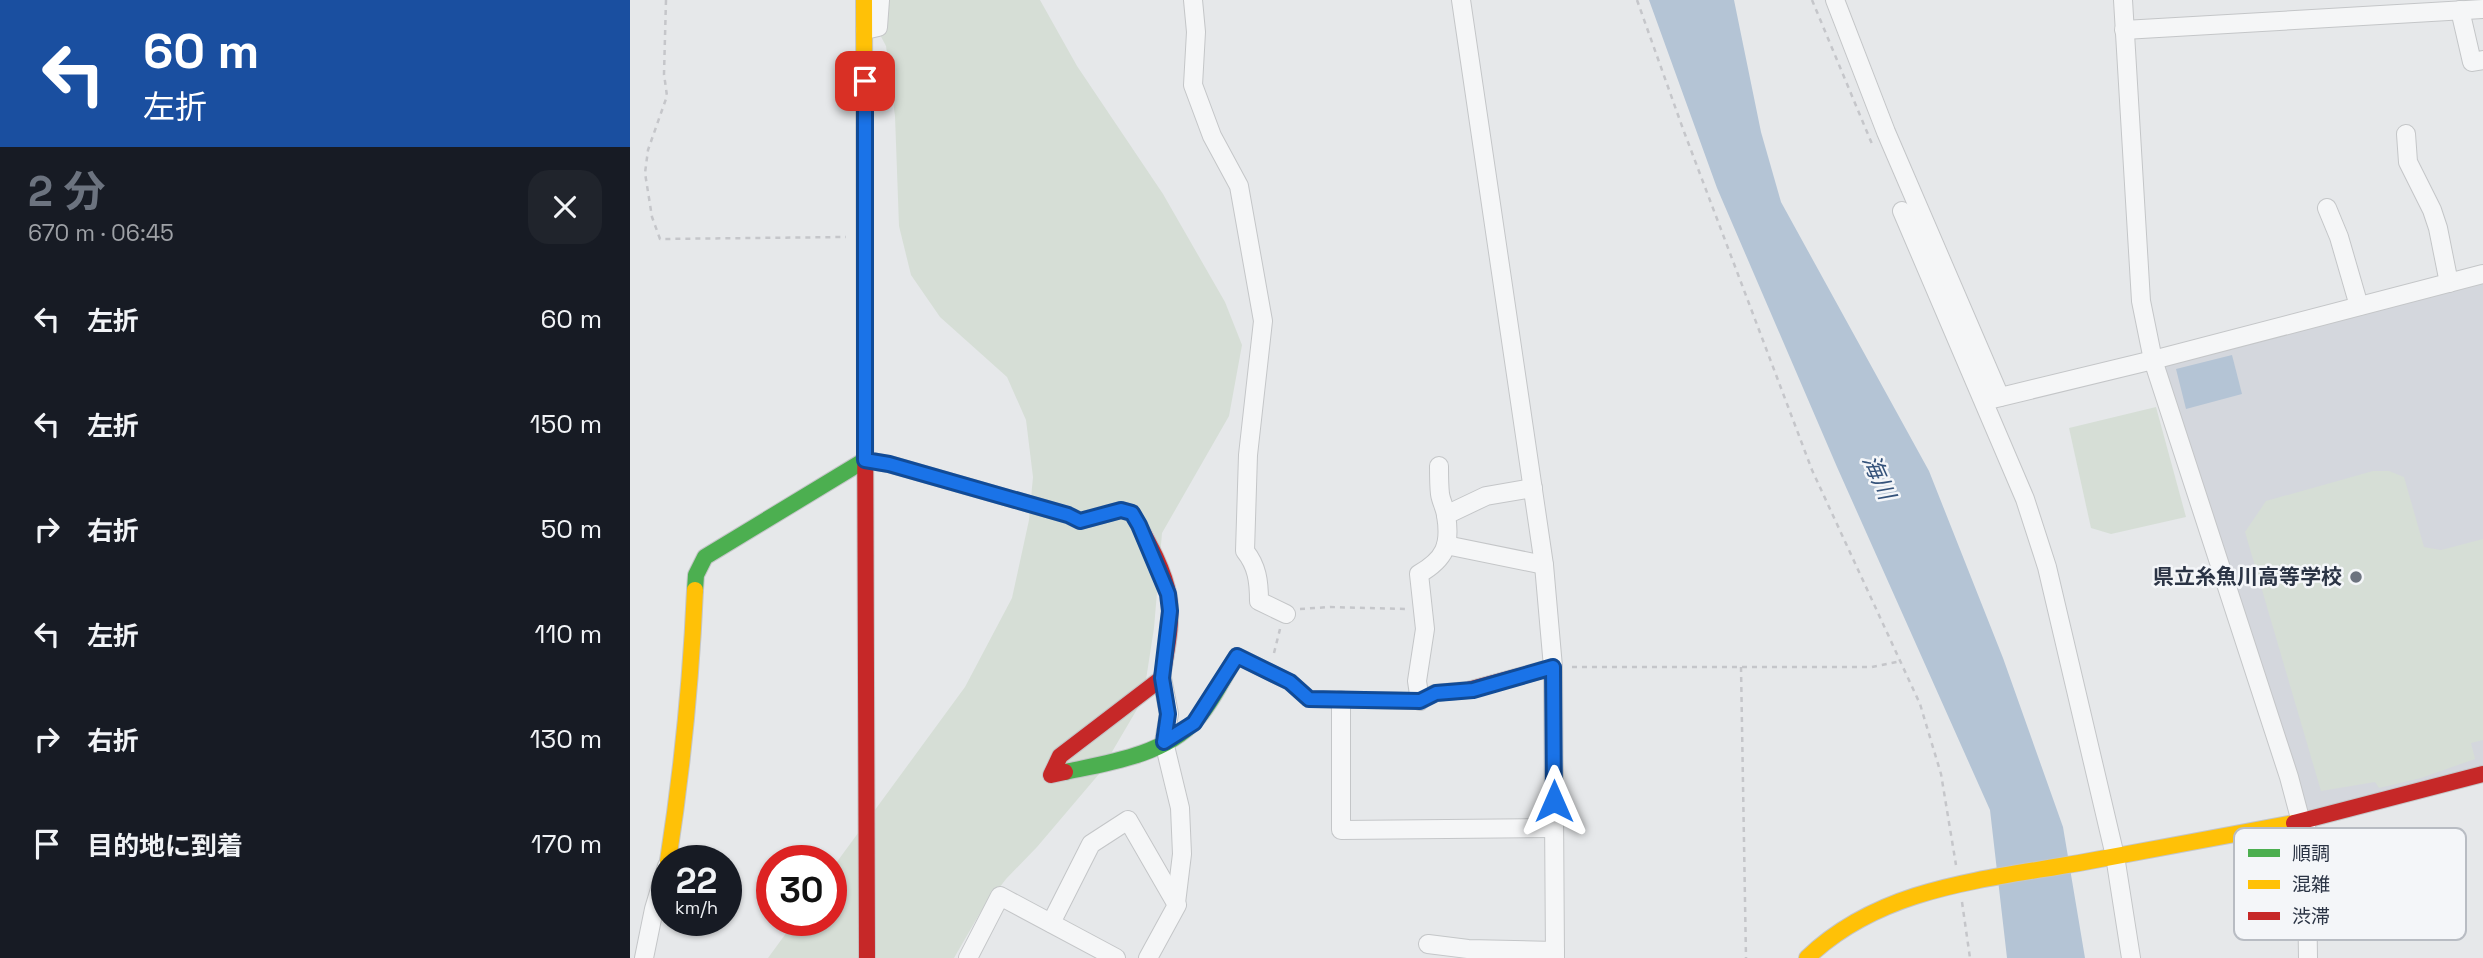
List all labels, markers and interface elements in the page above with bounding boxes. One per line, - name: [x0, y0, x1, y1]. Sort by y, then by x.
- text: 60 m: [143, 20, 259, 82]
- icon: left: [28, 28, 119, 119]
- pin: [835, 51, 895, 111]
- icon: arrive: [846, 62, 884, 100]
- text: 左折: [143, 87, 207, 127]
- text: 2 分: [28, 165, 106, 218]
- button: close: [528, 170, 602, 244]
- text: 670 m · 06:45: [28, 218, 174, 248]
- icon: left: [28, 300, 66, 338]
- text: 60 m: [540, 302, 602, 336]
- text: 左折: [87, 304, 139, 338]
- icon: left: [28, 405, 66, 443]
- text: 150 m: [530, 407, 602, 441]
- text: 左折: [87, 409, 139, 443]
- water label: 海川: [1856, 450, 1903, 507]
- icon: right: [28, 510, 66, 548]
- text: 50 m: [541, 512, 602, 546]
- text: 右折: [87, 514, 139, 548]
- place label: 県立糸魚川高等学校: [2153, 563, 2342, 590]
- marker: 県立糸魚川高等学校: [2348, 569, 2364, 585]
- icon: left: [28, 615, 66, 653]
- text: 110 m: [535, 617, 602, 651]
- text: 左折: [87, 619, 139, 653]
- icon: right: [28, 720, 66, 758]
- text: 130 m: [530, 722, 602, 756]
- text: 右折: [87, 724, 139, 758]
- position arrow: [1517, 764, 1591, 838]
- icon: arrive: [28, 825, 66, 863]
- text: 170 m: [531, 827, 602, 861]
- legend: [2234, 828, 2466, 940]
- text: 目的地に到着: [87, 829, 243, 863]
- text: 順調: [2292, 841, 2330, 866]
- speed limit sign: 30: [756, 845, 847, 936]
- text: 22: [676, 859, 717, 903]
- text: 混雑: [2292, 872, 2330, 897]
- text: km/h: [675, 896, 718, 919]
- text: 渋滞: [2292, 904, 2330, 929]

